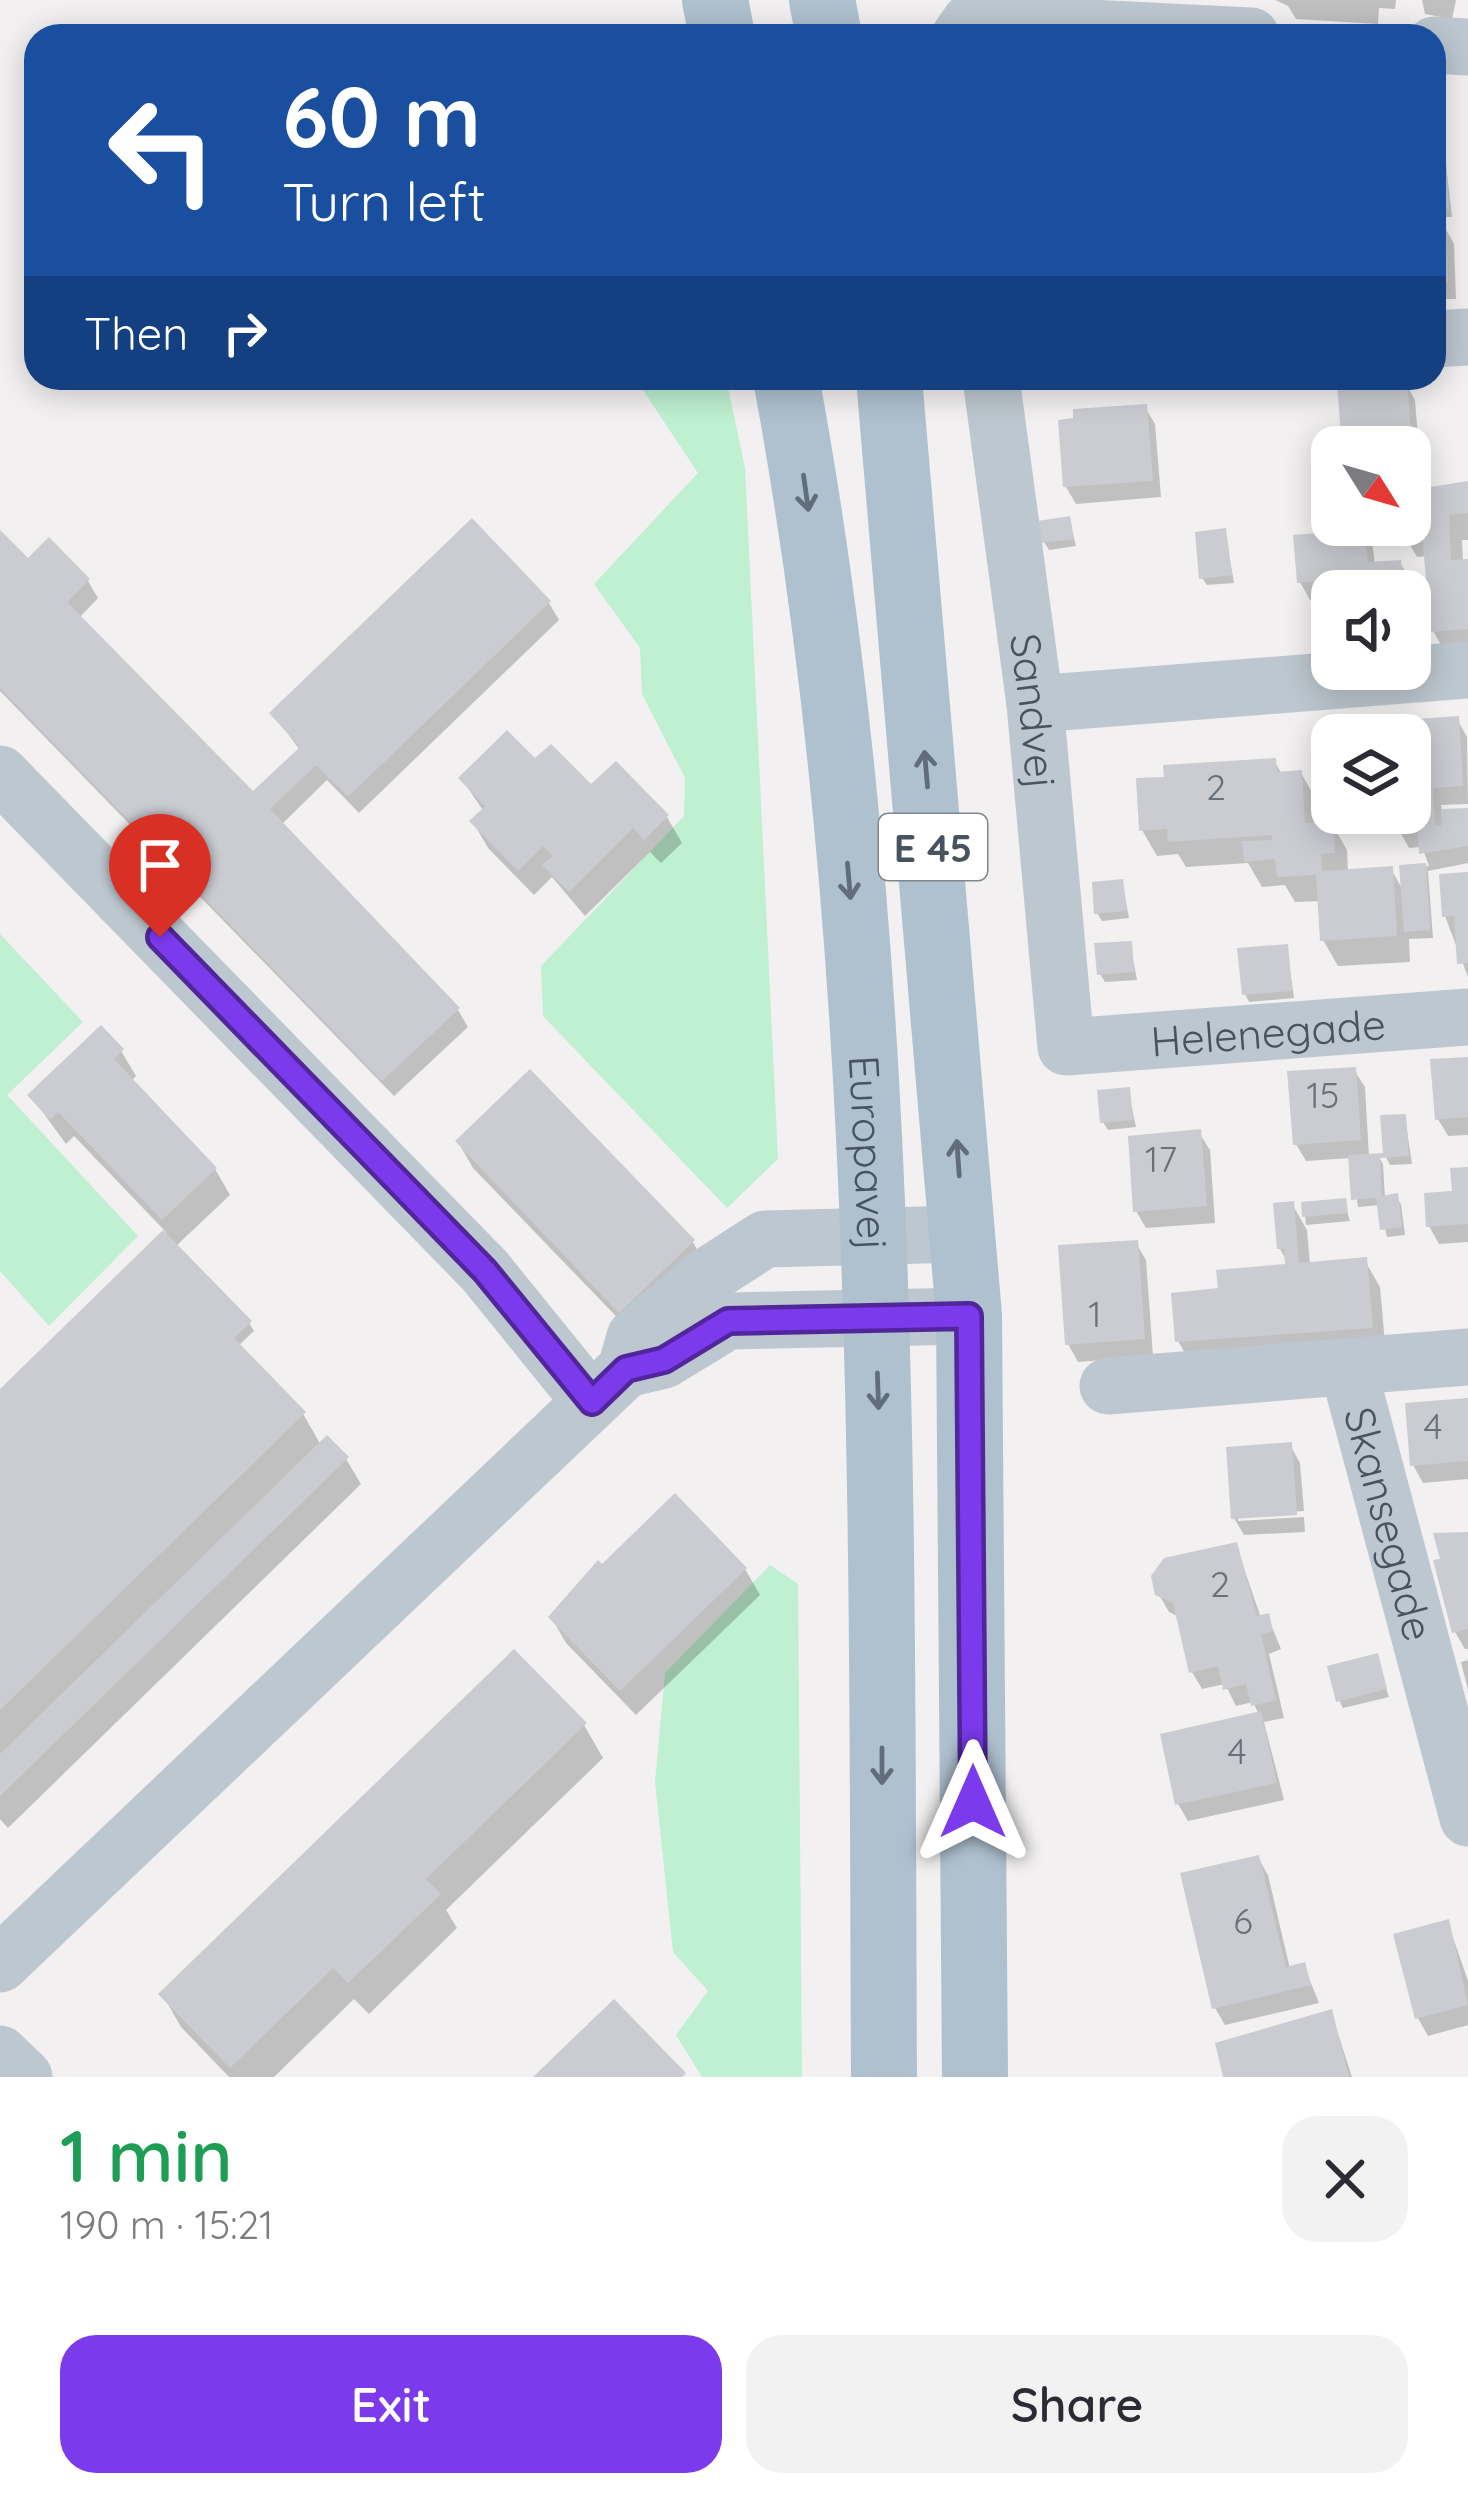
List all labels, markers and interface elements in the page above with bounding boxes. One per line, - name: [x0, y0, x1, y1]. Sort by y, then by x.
- text: 60 m: [282, 63, 481, 168]
- icon: left: [84, 72, 240, 228]
- text: Turn left: [282, 167, 486, 235]
- icon: right: [212, 300, 278, 366]
- text: Then: [84, 305, 188, 361]
- north arrow: [1311, 426, 1431, 546]
- map controls: [1311, 426, 1431, 834]
- one-way arrow: [795, 473, 818, 512]
- button: sound: [1311, 570, 1431, 690]
- street label: Sandvej: [999, 630, 1069, 791]
- button: layers: [1311, 714, 1431, 834]
- one-way arrow: [914, 750, 937, 789]
- house number: 2: [1206, 764, 1226, 809]
- pin: [109, 814, 211, 937]
- road number: E 45: [879, 814, 987, 880]
- icon: arrive: [127, 832, 193, 898]
- one-way arrow: [838, 861, 861, 900]
- street label: Helenegade: [1149, 997, 1387, 1067]
- street label: Europavej: [838, 1054, 900, 1252]
- house number: 15: [1307, 1072, 1339, 1117]
- house number: 17: [1145, 1136, 1177, 1181]
- one-way arrow: [946, 1139, 969, 1178]
- house number: 1: [1088, 1291, 1102, 1336]
- one-way arrow: [866, 1371, 889, 1410]
- street label: Skansegade: [1333, 1401, 1446, 1646]
- house number: 4: [1424, 1403, 1442, 1448]
- house number: 2: [1210, 1561, 1230, 1606]
- house number: 4: [1228, 1728, 1246, 1773]
- position arrow: [910, 1739, 1036, 1865]
- one-way arrow: [871, 1746, 893, 1785]
- house number: 6: [1233, 1898, 1253, 1943]
- text: 1 min: [60, 2110, 233, 2200]
- button: close: [1282, 2116, 1408, 2242]
- text: 190 m · 15:21: [60, 2200, 274, 2249]
- button: Exit: [60, 2335, 722, 2473]
- button: Share: [746, 2335, 1408, 2473]

